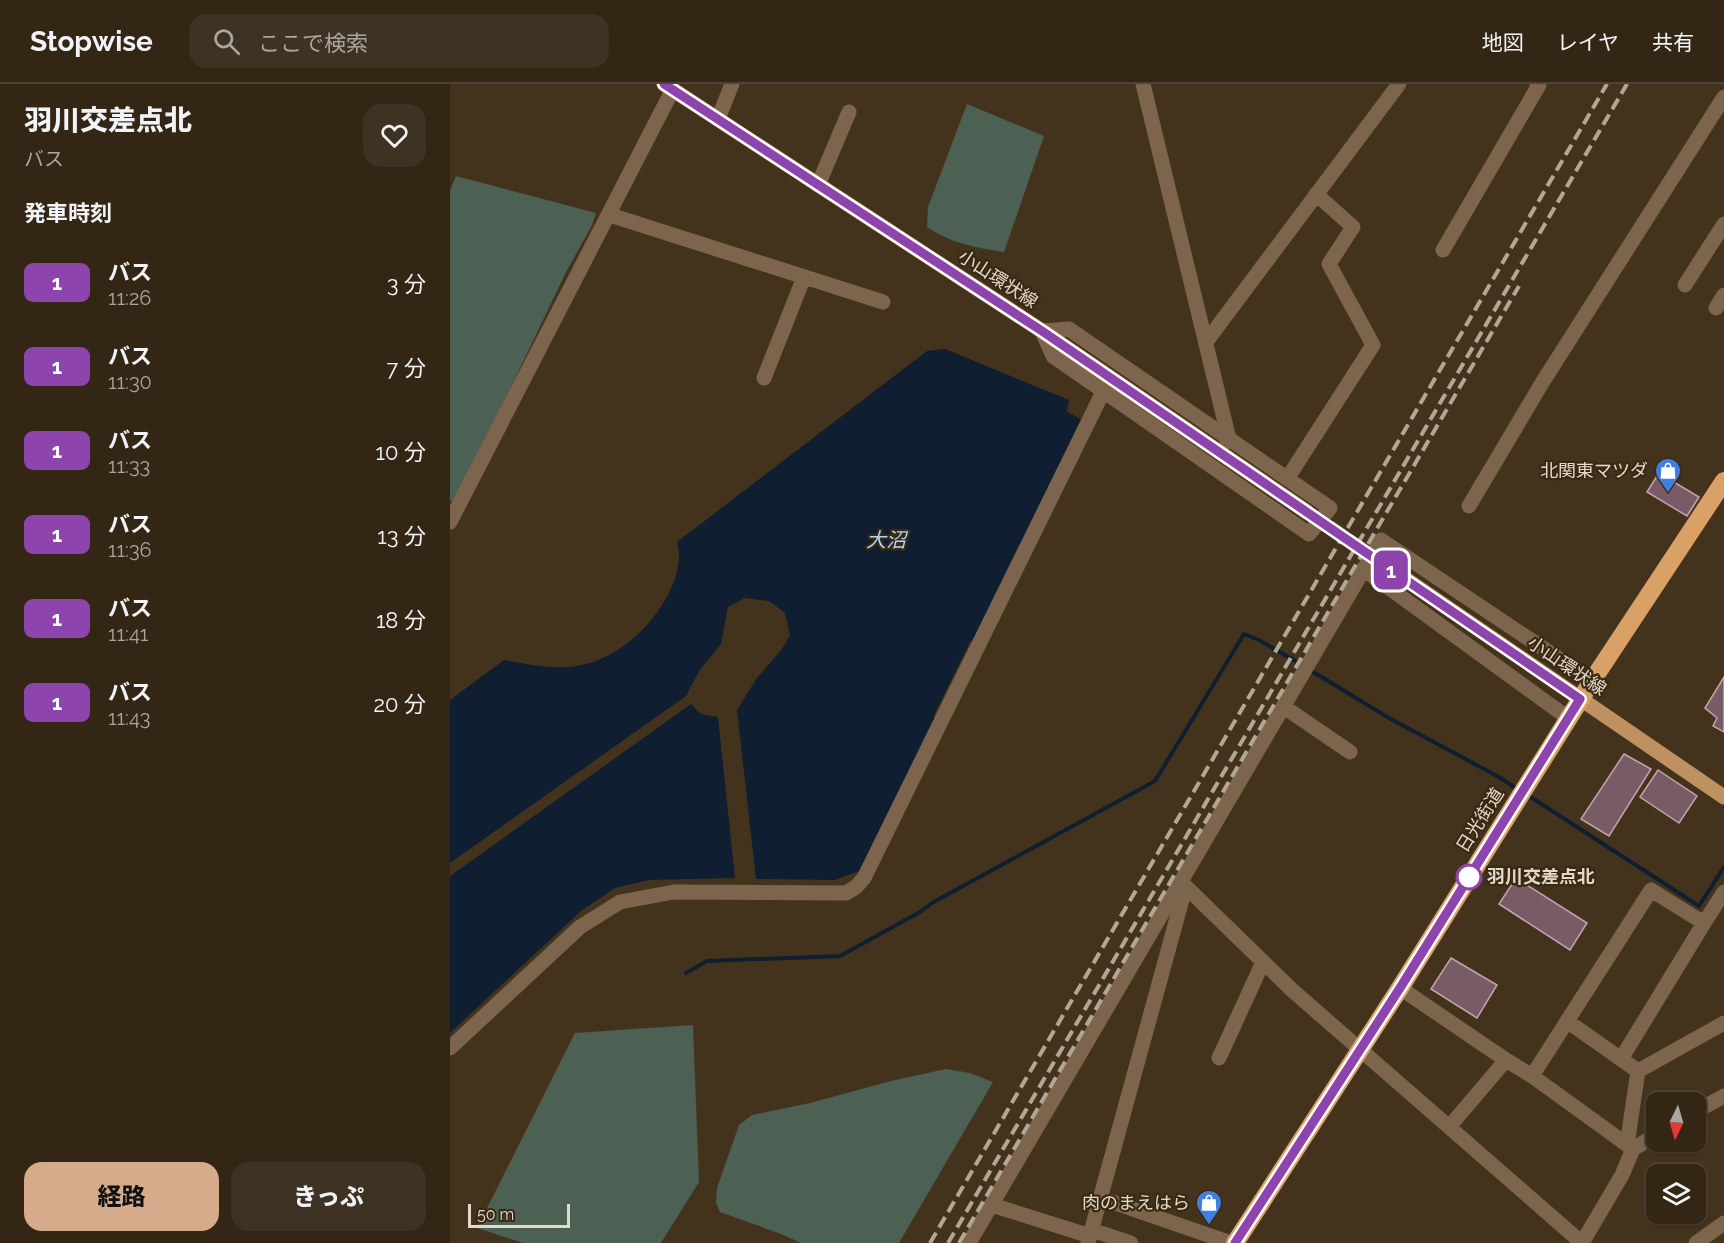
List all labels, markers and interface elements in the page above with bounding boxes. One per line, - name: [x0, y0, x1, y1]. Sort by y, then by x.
- search box: [189, 14, 609, 68]
- text: Stopwise: [30, 25, 153, 58]
- icon: search: [210, 25, 243, 58]
- text: ここで検索: [258, 30, 368, 56]
- text: 地図: [1482, 30, 1524, 55]
- text: レイヤ: [1557, 30, 1619, 55]
- text: 共有: [1652, 30, 1694, 55]
- text: 羽川交差点北: [24, 104, 192, 137]
- button: heart: [363, 104, 426, 167]
- text: バス: [24, 147, 64, 171]
- text: 発車時刻: [24, 200, 112, 226]
- street label: 小山環状線: [955, 245, 1042, 312]
- text: バス: [108, 259, 152, 285]
- text: 1: [52, 270, 62, 295]
- text: 3 分: [387, 271, 426, 297]
- text: 11:26: [108, 286, 151, 310]
- text: バス: [108, 343, 152, 369]
- text: 1: [52, 354, 62, 379]
- text: 7 分: [387, 355, 426, 381]
- text: 11:30: [108, 370, 152, 394]
- text: バス: [108, 427, 152, 453]
- text: 1: [52, 438, 62, 463]
- text: 10 分: [376, 439, 426, 465]
- text: 11:33: [108, 454, 150, 478]
- shop icon: 北関東マツダ: [1653, 456, 1683, 494]
- place label: 北関東マツダ: [1540, 460, 1648, 481]
- text: バス: [108, 511, 152, 537]
- text: 1: [52, 522, 62, 547]
- text: 13 分: [377, 523, 426, 549]
- water label: 大沼: [866, 528, 909, 552]
- text: 11:36: [108, 538, 152, 562]
- line badge: 1: [1372, 550, 1410, 590]
- text: 1: [1386, 558, 1396, 583]
- text: バス: [108, 595, 152, 621]
- text: 1: [52, 606, 62, 631]
- text: 18 分: [376, 607, 426, 633]
- text: 11:41: [108, 622, 148, 646]
- street label: 小山環状線: [1524, 632, 1610, 699]
- text: バス: [108, 679, 152, 705]
- text: 1: [52, 690, 62, 715]
- text: 20 分: [373, 691, 426, 717]
- text: 11:43: [108, 706, 150, 730]
- street label: 日光街道: [1452, 784, 1508, 856]
- marker: 羽川交差点北: [1456, 864, 1482, 890]
- place label: 羽川交差点北: [1487, 866, 1595, 887]
- north arrow: [1646, 1092, 1706, 1152]
- map controls: [1646, 1092, 1706, 1224]
- button: 経路: [24, 1162, 219, 1231]
- button: きっぷ: [231, 1162, 426, 1231]
- button: layers: [1646, 1164, 1706, 1224]
- shop icon: 肉のまえはら: [1194, 1188, 1224, 1226]
- place label: 肉のまえはら: [1082, 1192, 1190, 1213]
- scale bar: [468, 1201, 570, 1228]
- text: 50 m: [477, 1205, 514, 1224]

